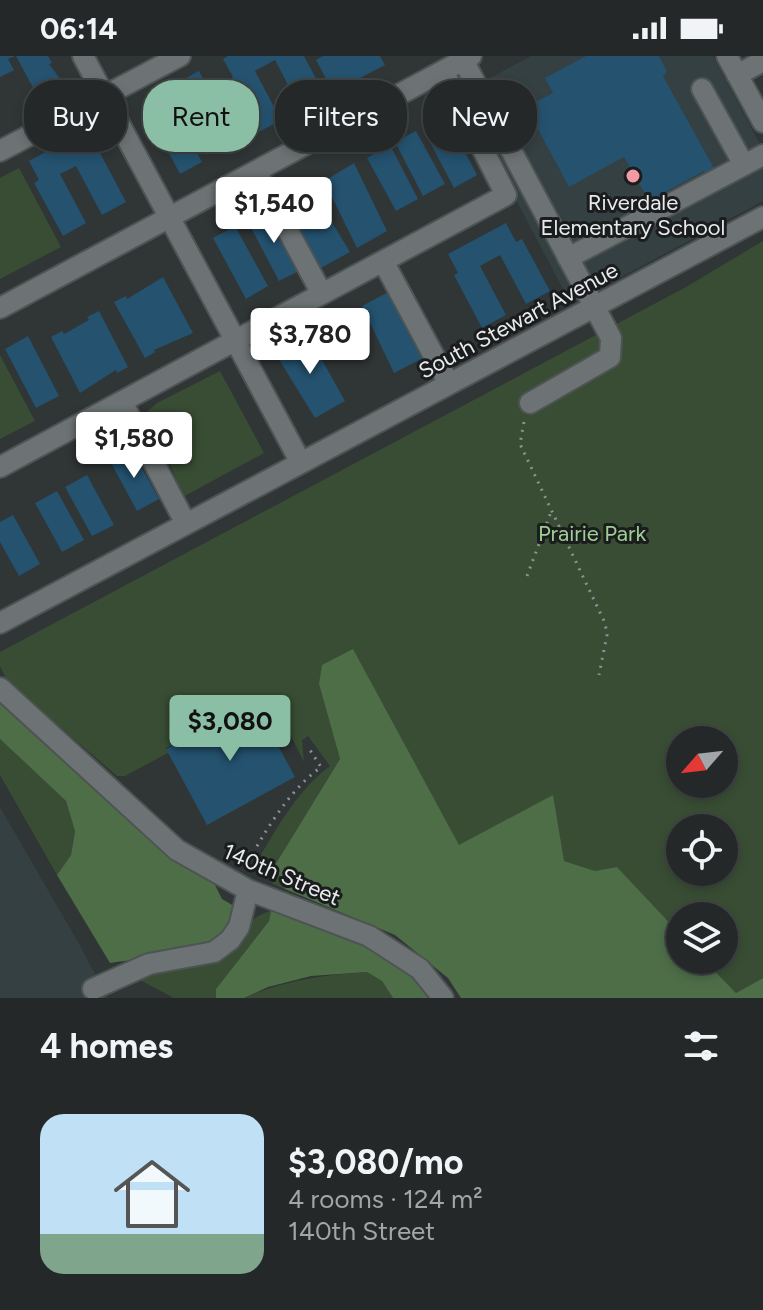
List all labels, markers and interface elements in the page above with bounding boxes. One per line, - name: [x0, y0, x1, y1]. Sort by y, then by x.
- text: 06:14: [40, 10, 118, 47]
- chip: Buy: [24, 80, 127, 152]
- chip: Rent: [143, 80, 259, 152]
- chip: Filters: [275, 80, 407, 152]
- chip: New: [423, 80, 537, 152]
- marker: Riverdale Elementary School: [624, 167, 642, 185]
- pin: $1,540: [209, 177, 339, 245]
- text: $1,540: [234, 187, 314, 219]
- place label: Riverdale Elementary School: [541, 189, 725, 241]
- street label: South Stewart Avenue: [414, 256, 623, 384]
- pin: $3,780: [245, 308, 375, 376]
- text: $3,780: [269, 318, 351, 350]
- pin: $1,580: [69, 412, 199, 480]
- text: $1,580: [94, 422, 174, 454]
- park label: Prairie Park: [538, 520, 646, 547]
- pin: $3,080: [165, 695, 295, 763]
- text: $3,080: [187, 705, 273, 737]
- north arrow: [666, 726, 738, 798]
- map controls: [666, 726, 738, 974]
- button: locate: [666, 814, 738, 886]
- street label: 140th Street: [219, 838, 344, 911]
- button: layers: [666, 902, 738, 974]
- icon: filters: [679, 1024, 723, 1068]
- text: 4 homes: [40, 1026, 173, 1067]
- text: $3,080/mo: [288, 1142, 463, 1183]
- icon: home: [104, 1146, 200, 1242]
- text: 4 rooms · 124 m²: [288, 1183, 483, 1215]
- text: 140th Street: [288, 1215, 435, 1247]

